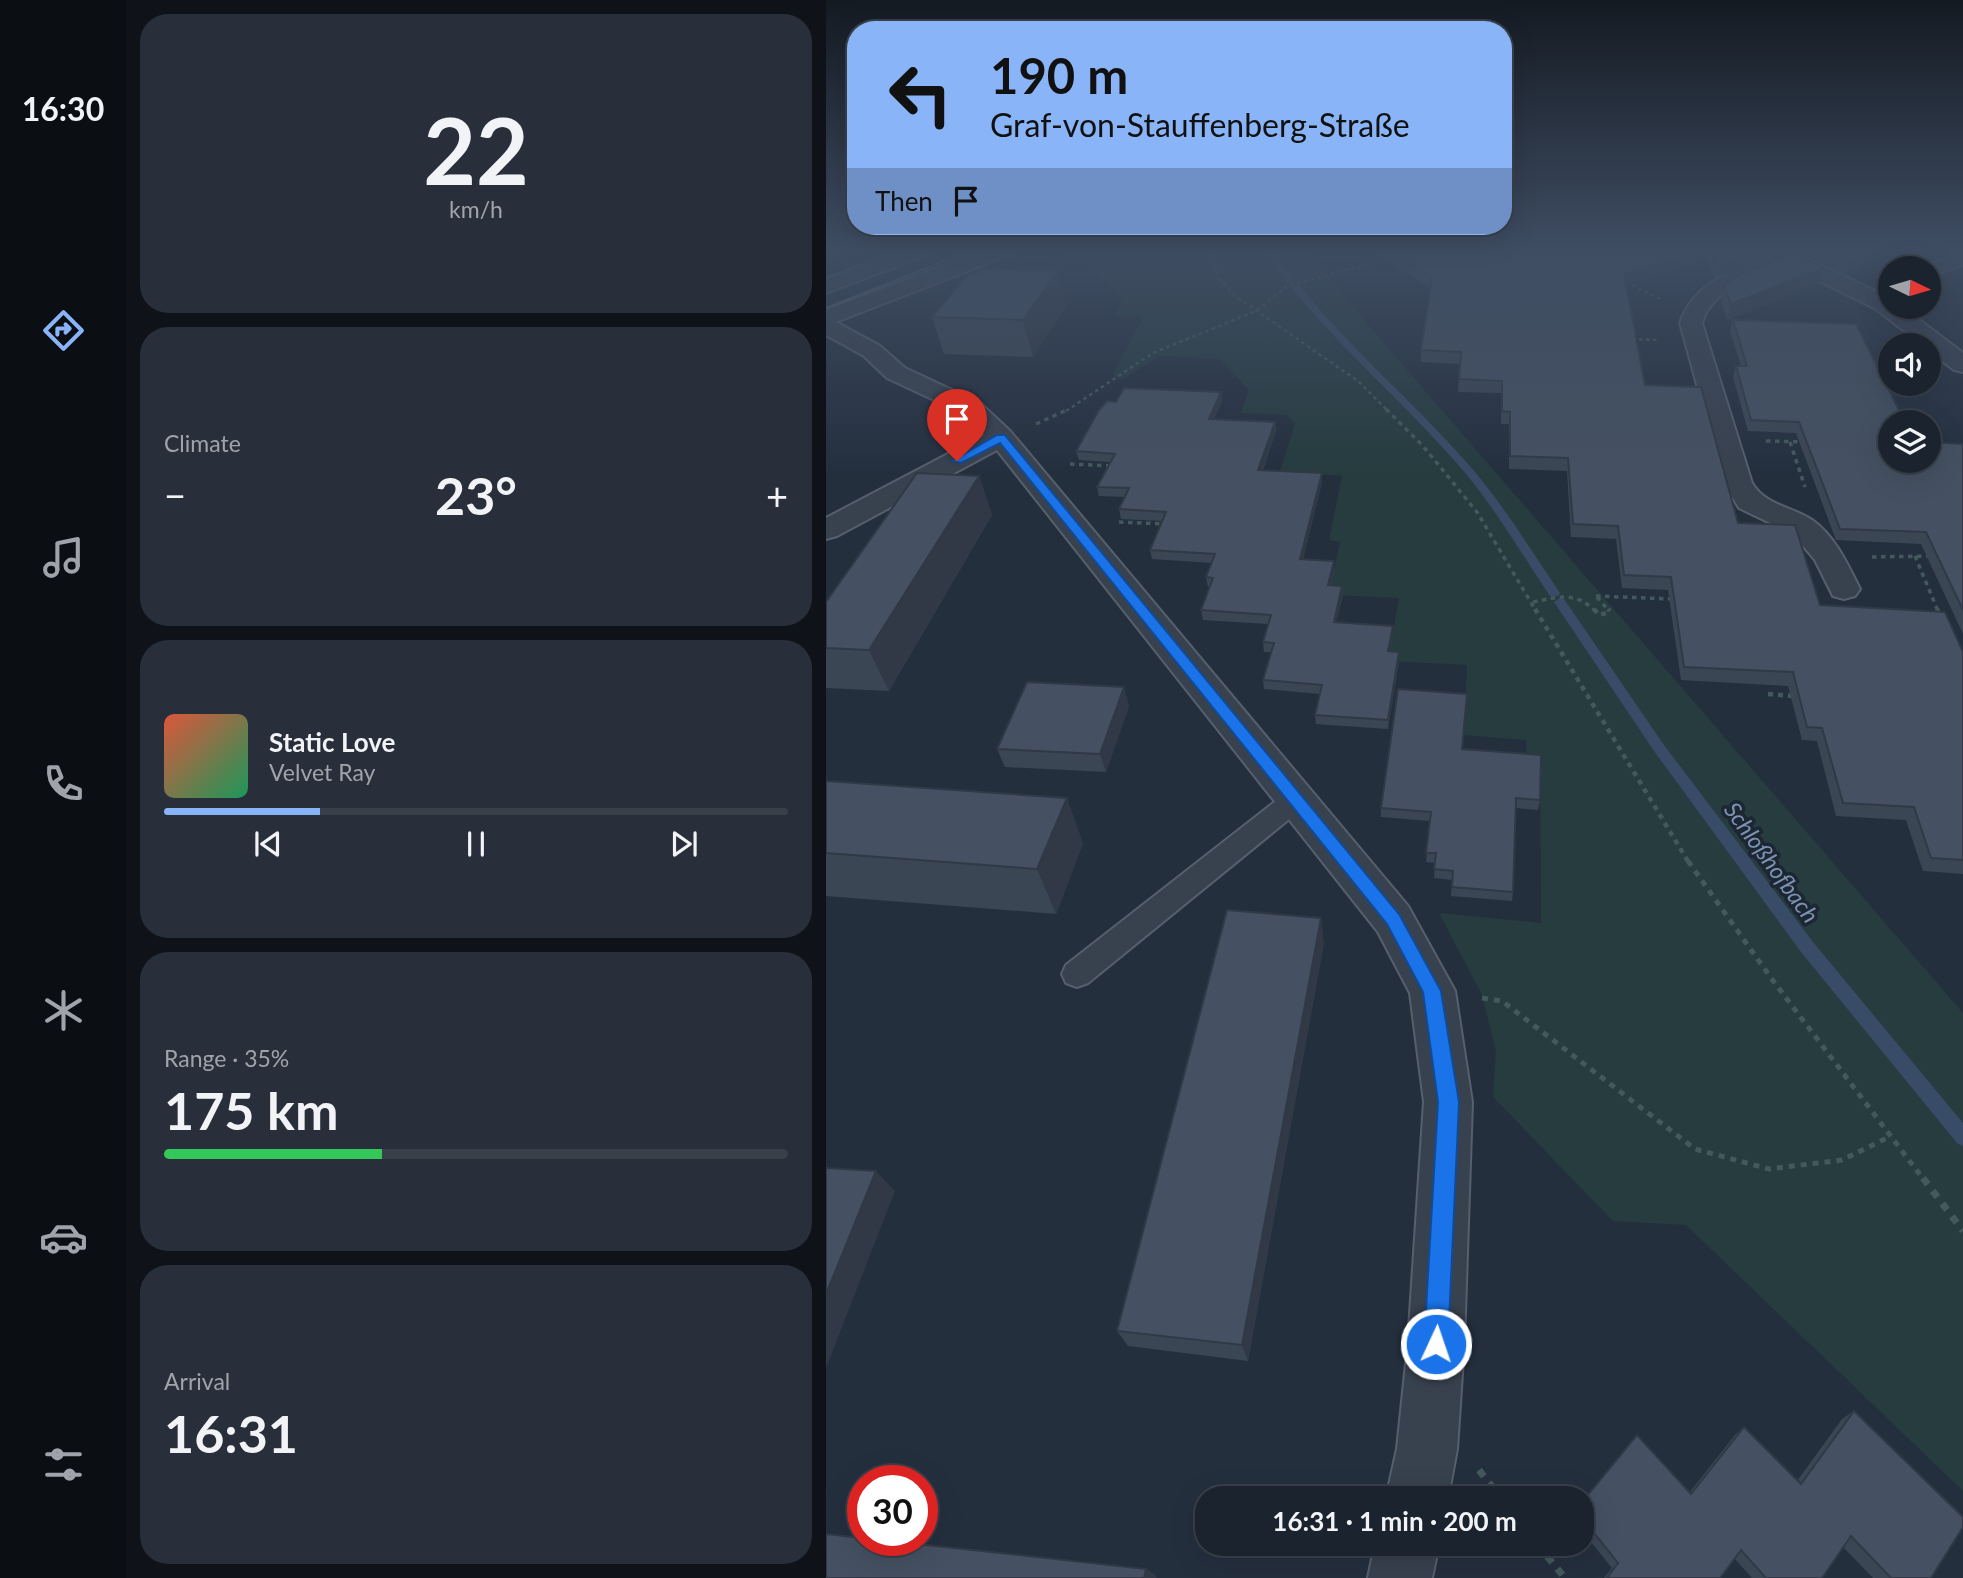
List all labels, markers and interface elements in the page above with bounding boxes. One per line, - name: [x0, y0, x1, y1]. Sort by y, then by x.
- text: 190 m: [990, 46, 1128, 104]
- icon: left: [875, 49, 966, 140]
- text: 16:30: [22, 89, 104, 128]
- text: 22: [423, 95, 529, 204]
- text: Graf-von-Stauffenberg-Straße: [990, 105, 1410, 144]
- icon: arrive: [947, 182, 985, 220]
- text: Then: [875, 185, 933, 217]
- text: km/h: [449, 195, 503, 223]
- north arrow: [1878, 256, 1941, 318]
- map controls: [1878, 256, 1941, 473]
- icon: directions: [39, 306, 88, 355]
- button: sound: [1878, 333, 1941, 396]
- pin: [927, 389, 987, 461]
- icon: arrive: [938, 400, 976, 438]
- button: layers: [1878, 410, 1941, 473]
- text: Climate: [164, 429, 241, 457]
- text: 23°: [435, 464, 517, 526]
- text: −: [164, 472, 186, 518]
- text: +: [766, 472, 788, 518]
- icon: music: [39, 533, 88, 582]
- text: Static Love: [269, 726, 396, 758]
- text: Velvet Ray: [269, 758, 375, 786]
- icon: phone: [39, 759, 88, 808]
- water label: Schloßhofbach: [1719, 796, 1825, 928]
- icon: previous: [249, 825, 287, 863]
- icon: pause: [457, 825, 495, 863]
- icon: next: [665, 825, 703, 863]
- icon: climate: [39, 986, 88, 1035]
- text: Range · 35%: [164, 1044, 289, 1072]
- text: 175 km: [164, 1079, 338, 1141]
- icon: car: [39, 1213, 88, 1262]
- position arrow: [1399, 1307, 1473, 1381]
- text: Arrival: [164, 1367, 230, 1395]
- text: 16:31: [164, 1402, 298, 1464]
- icon: filters: [39, 1440, 88, 1489]
- speed limit sign: 30: [847, 1465, 938, 1556]
- text: 16:31 · 1 min · 200 m: [1272, 1505, 1517, 1537]

